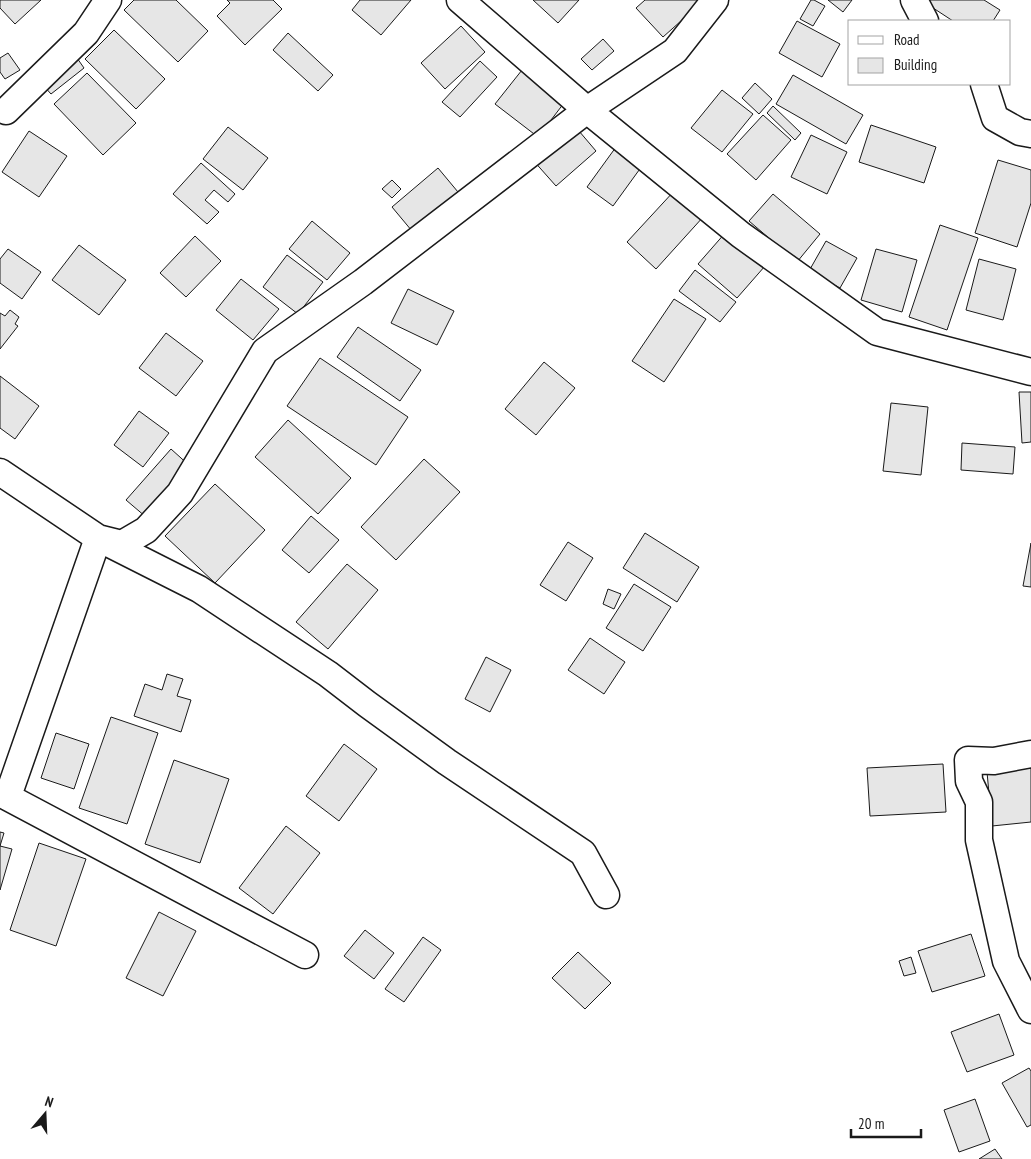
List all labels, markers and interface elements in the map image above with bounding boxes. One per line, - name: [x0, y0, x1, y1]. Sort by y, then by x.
- legend: [848, 20, 1011, 85]
- text: Road: [894, 30, 920, 49]
- text: Building: [894, 55, 937, 74]
- north arrow: [20, 1089, 70, 1139]
- text: N: [43, 1092, 56, 1111]
- scale bar: [851, 1106, 921, 1138]
- text: 20 m: [858, 1114, 884, 1133]

